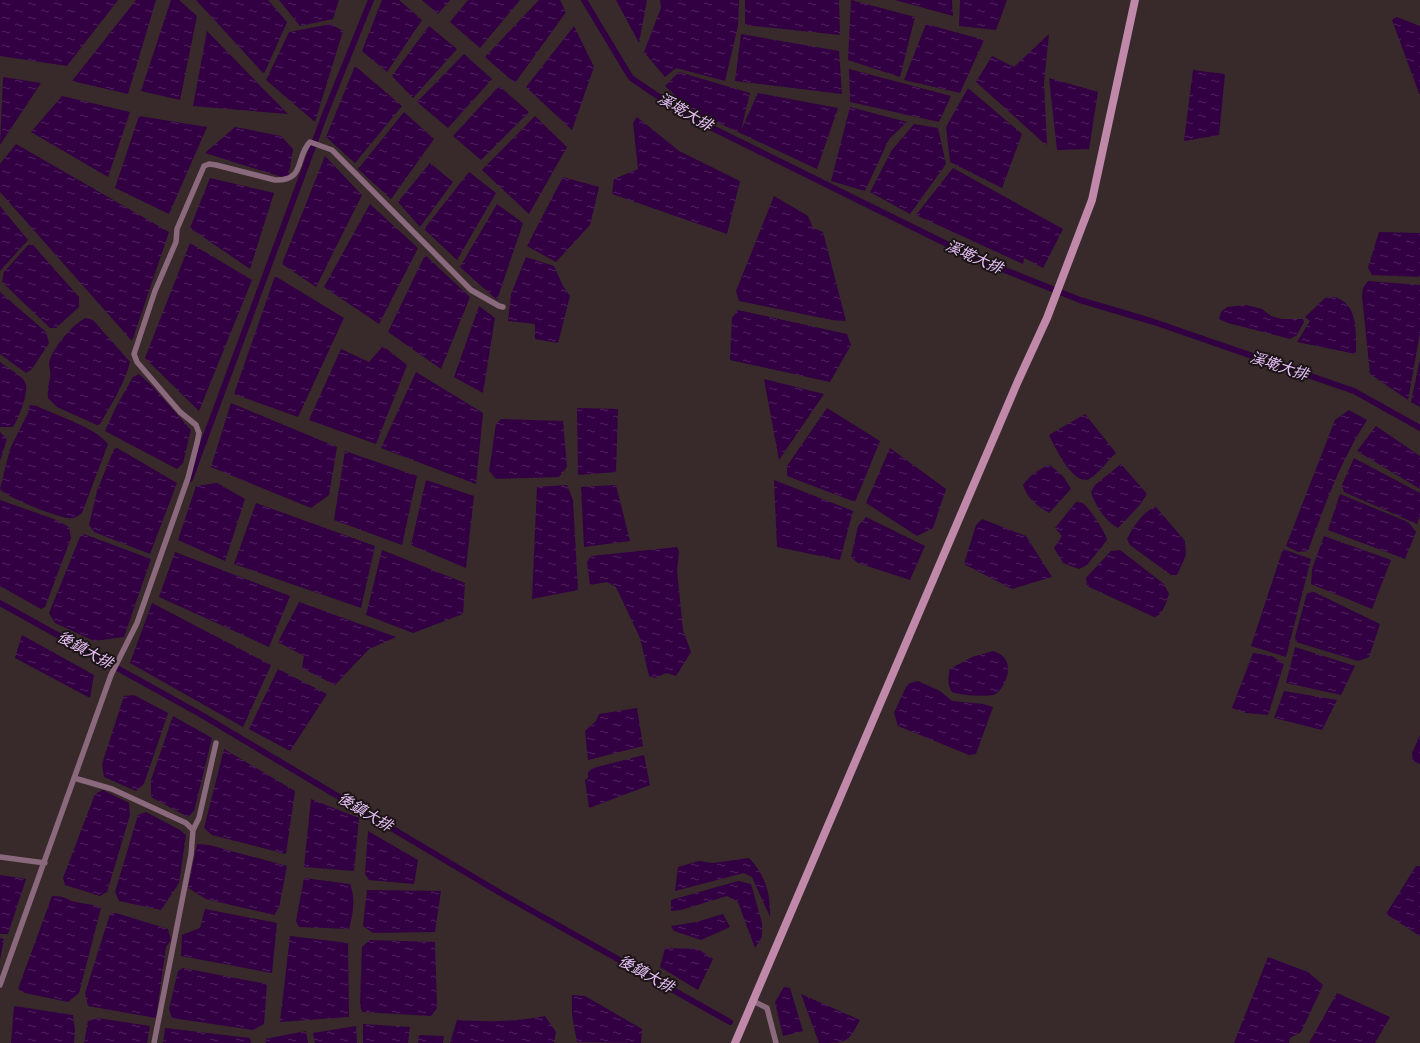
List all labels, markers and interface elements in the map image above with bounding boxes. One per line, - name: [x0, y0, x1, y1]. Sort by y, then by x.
- water label: 溪墘大排: [655, 88, 718, 135]
- water label: 溪墘大排: [943, 236, 1007, 277]
- water label: 溪墘大排: [1248, 347, 1313, 383]
- water label: 後鎮大排: [55, 627, 118, 673]
- water label: 後鎮大排: [335, 788, 398, 835]
- water label: 後鎮大排: [616, 951, 679, 997]

